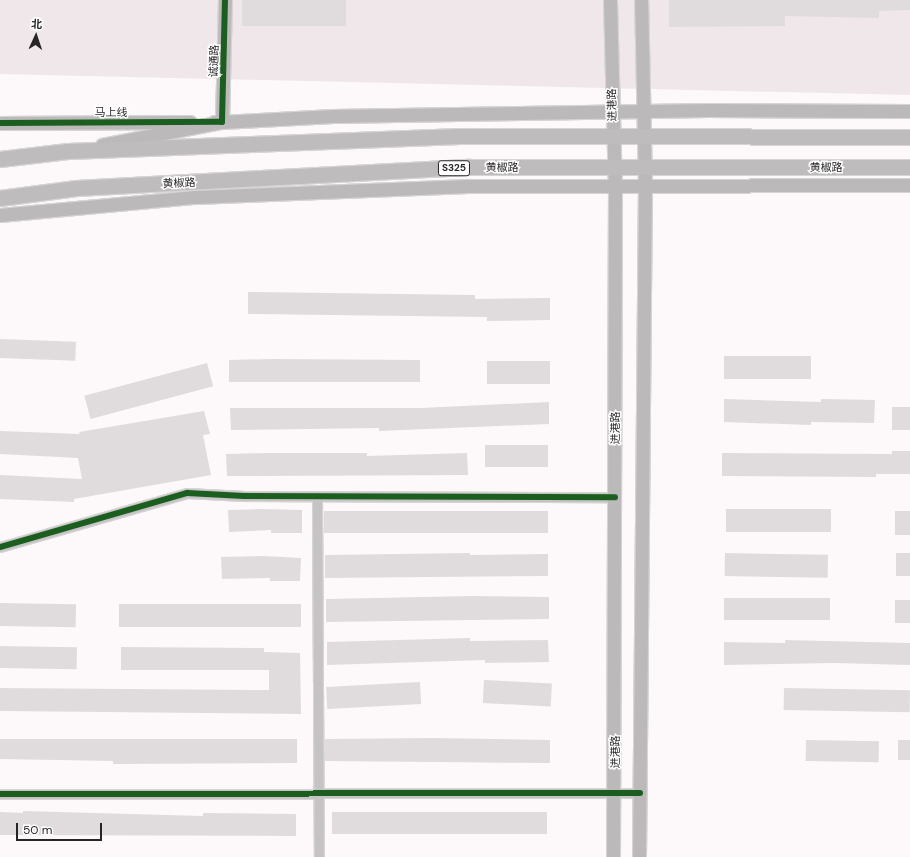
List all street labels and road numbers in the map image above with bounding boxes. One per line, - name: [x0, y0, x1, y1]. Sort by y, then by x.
- street label: 诚通路: [207, 44, 221, 78]
- street label: 进港路: [605, 88, 619, 122]
- street label: 马上线: [95, 105, 127, 119]
- road number: S325: [437, 160, 471, 176]
- street label: 黄椒路: [486, 160, 518, 174]
- street label: 黄椒路: [810, 160, 842, 174]
- street label: 黄椒路: [162, 176, 196, 190]
- street label: 进港路: [608, 412, 622, 444]
- street label: 进港路: [608, 736, 622, 768]

